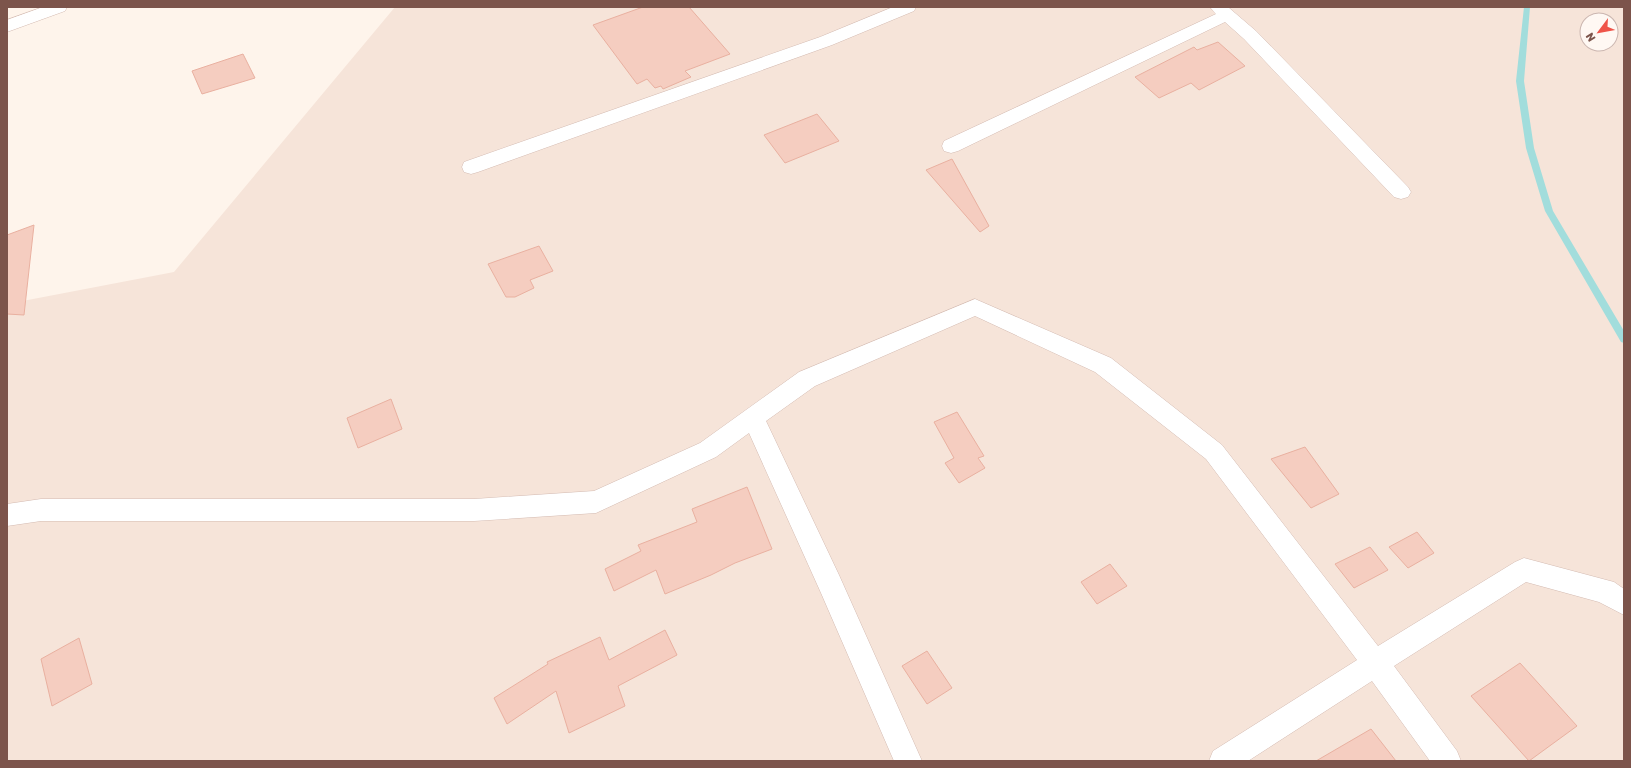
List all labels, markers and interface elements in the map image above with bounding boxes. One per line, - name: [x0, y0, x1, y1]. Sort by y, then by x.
- north arrow: [1579, 12, 1619, 52]
- text: N: [1583, 30, 1599, 44]

